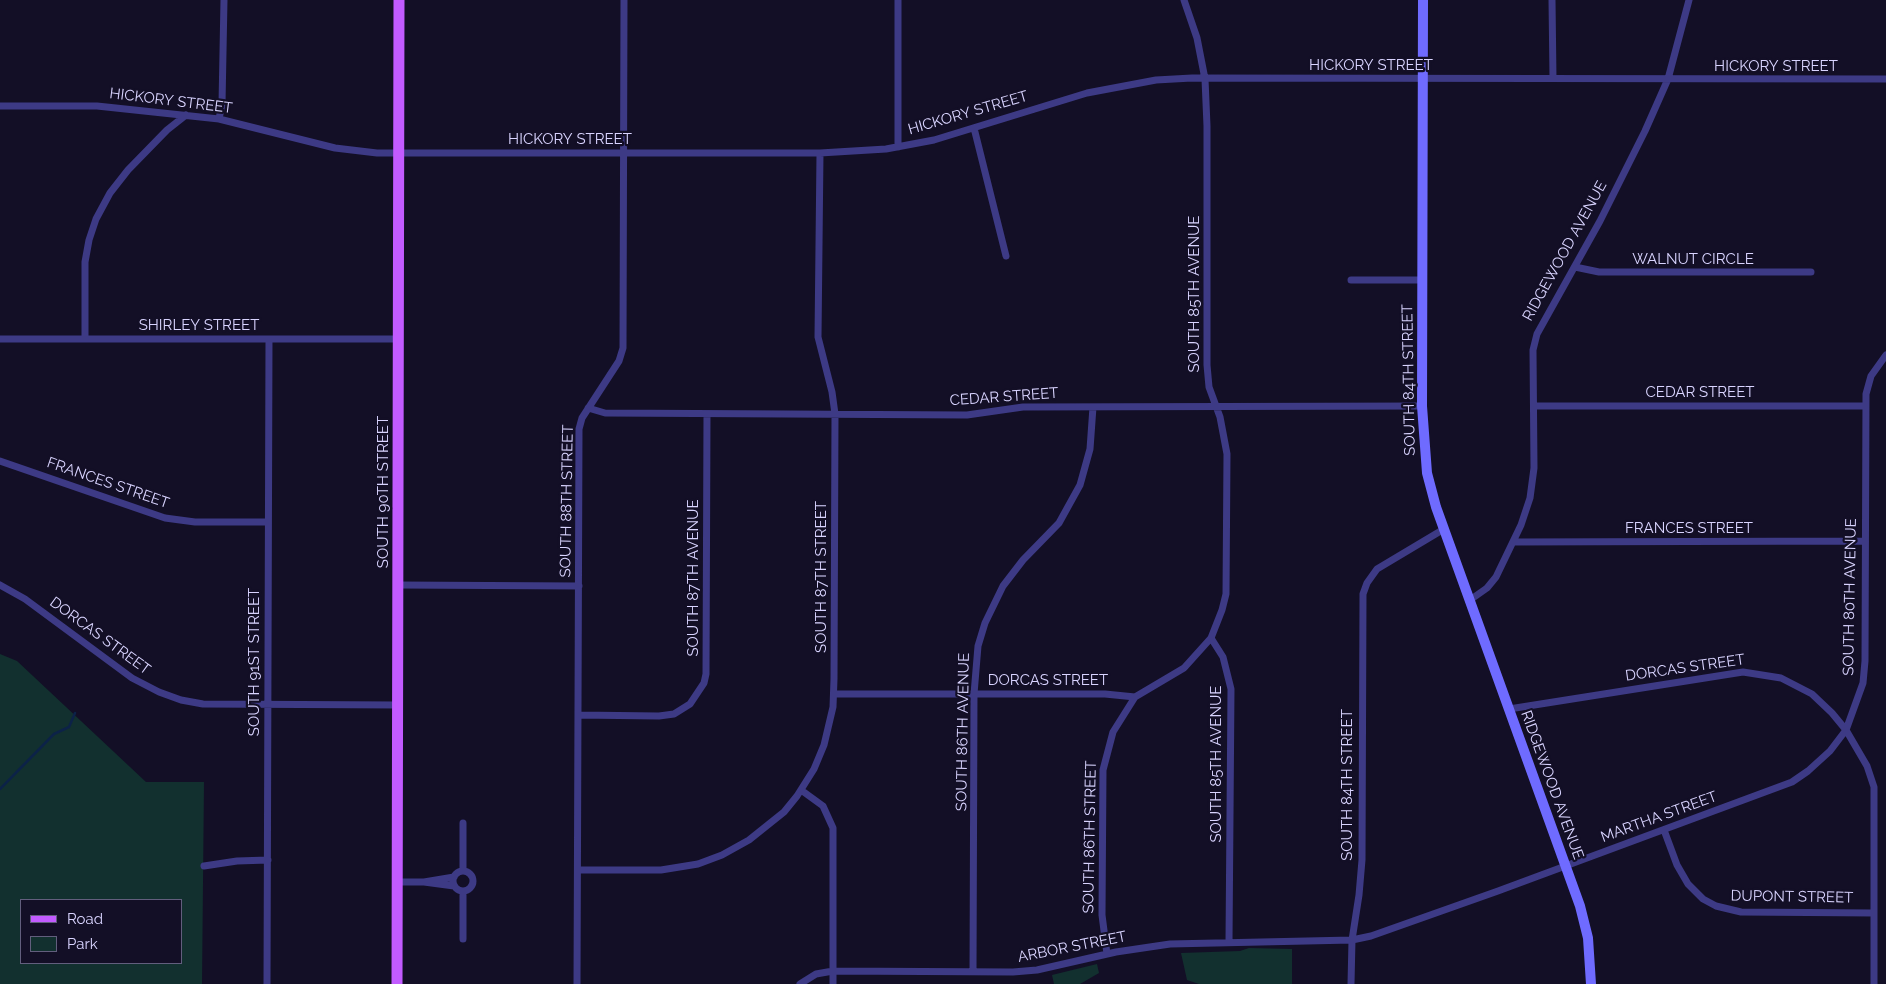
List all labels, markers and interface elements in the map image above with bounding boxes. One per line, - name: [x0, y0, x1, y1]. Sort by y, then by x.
- street label: HICKORY STREET: [1309, 56, 1433, 74]
- street label: HICKORY STREET: [1714, 57, 1838, 75]
- street label: HICKORY STREET: [108, 85, 234, 117]
- street label: HICKORY STREET: [906, 87, 1030, 139]
- street label: HICKORY STREET: [508, 130, 632, 148]
- street label: RIDGEWOOD AVENUE: [1519, 178, 1611, 324]
- street label: SOUTH 85TH AVENUE: [1185, 215, 1203, 373]
- street label: WALNUT CIRCLE: [1632, 250, 1754, 268]
- street label: SOUTH 84TH STREET: [1399, 304, 1419, 456]
- street label: SHIRLEY STREET: [139, 316, 259, 334]
- street label: CEDAR STREET: [1646, 383, 1754, 401]
- street label: CEDAR STREET: [949, 384, 1059, 410]
- street label: SOUTH 90TH STREET: [374, 416, 392, 568]
- street label: SOUTH 88TH STREET: [557, 424, 577, 578]
- street label: FRANCES STREET: [45, 454, 171, 512]
- street label: SOUTH 87TH AVENUE: [684, 499, 702, 657]
- street label: SOUTH 87TH STREET: [812, 501, 830, 653]
- street label: SOUTH 80TH AVENUE: [1840, 518, 1860, 676]
- street label: FRANCES STREET: [1625, 519, 1753, 537]
- street label: SOUTH 91ST STREET: [245, 588, 263, 736]
- street label: DORCAS STREET: [46, 593, 154, 679]
- street label: DORCAS STREET: [1624, 651, 1746, 685]
- street label: SOUTH 86TH AVENUE: [953, 653, 973, 811]
- street label: DORCAS STREET: [988, 671, 1108, 689]
- street label: SOUTH 85TH AVENUE: [1207, 685, 1225, 843]
- street label: RIDGEWOOD AVENUE: [1517, 708, 1587, 862]
- street label: SOUTH 84TH STREET: [1338, 709, 1356, 861]
- street label: SOUTH 86TH STREET: [1080, 760, 1100, 914]
- street label: MARTHA STREET: [1598, 788, 1720, 846]
- street label: DUPONT STREET: [1731, 887, 1853, 907]
- legend: [20, 899, 182, 964]
- text: Road: [67, 910, 103, 928]
- street label: ARBOR STREET: [1016, 928, 1128, 966]
- text: Park: [67, 935, 98, 953]

